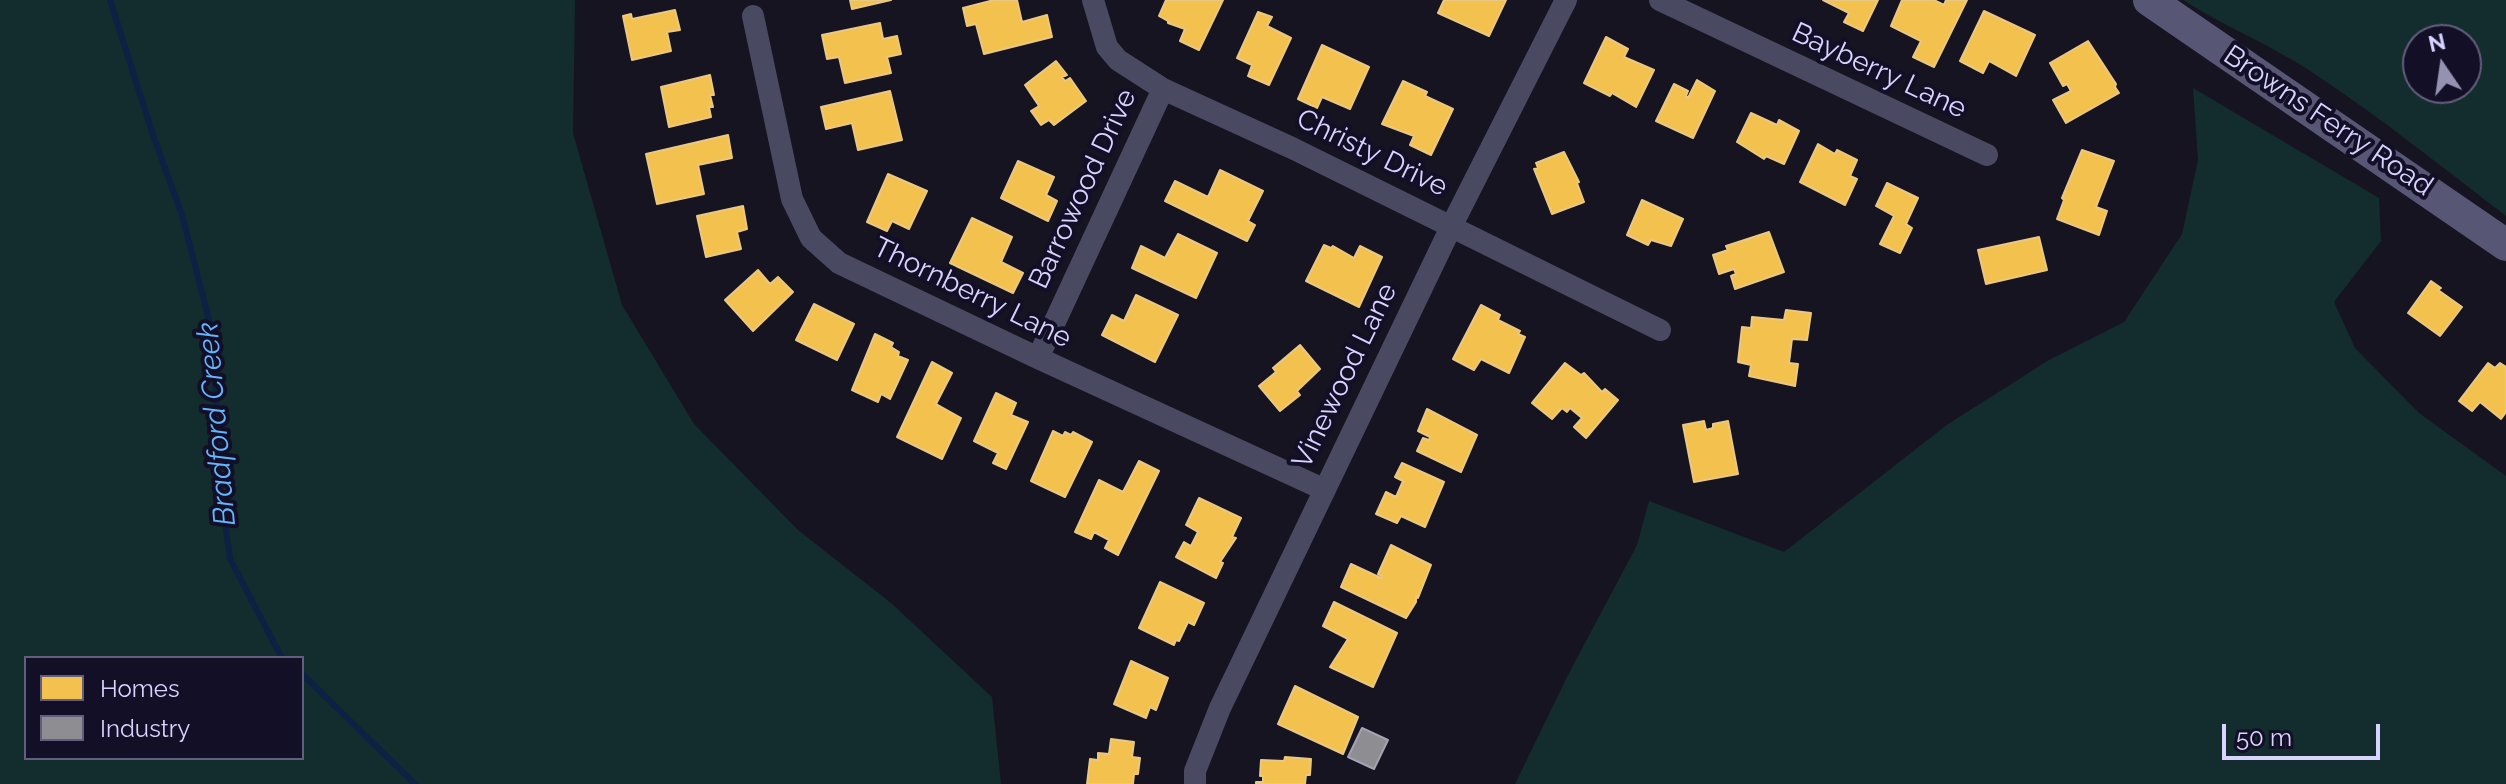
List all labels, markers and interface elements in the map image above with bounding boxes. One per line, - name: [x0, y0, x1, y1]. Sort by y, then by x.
- street label: Bayberry Lane: [1786, 16, 1972, 126]
- north arrow: [2402, 24, 2482, 104]
- text: N: [2426, 28, 2448, 57]
- street label: Browns Ferry Road: [2217, 39, 2439, 203]
- street label: Barrowood Drive: [1022, 84, 1144, 294]
- street label: Christy Drive: [1291, 102, 1453, 204]
- street label: Thornberry Lane: [867, 231, 1077, 355]
- street label: Vinewood Lane: [1286, 278, 1404, 474]
- water label: Bradford Creek: [190, 321, 244, 527]
- legend: [24, 656, 304, 760]
- text: Homes: [100, 674, 180, 703]
- scale bar: [2226, 708, 2384, 758]
- text: Industry: [100, 714, 190, 743]
- text: 50 m: [2236, 723, 2292, 752]

